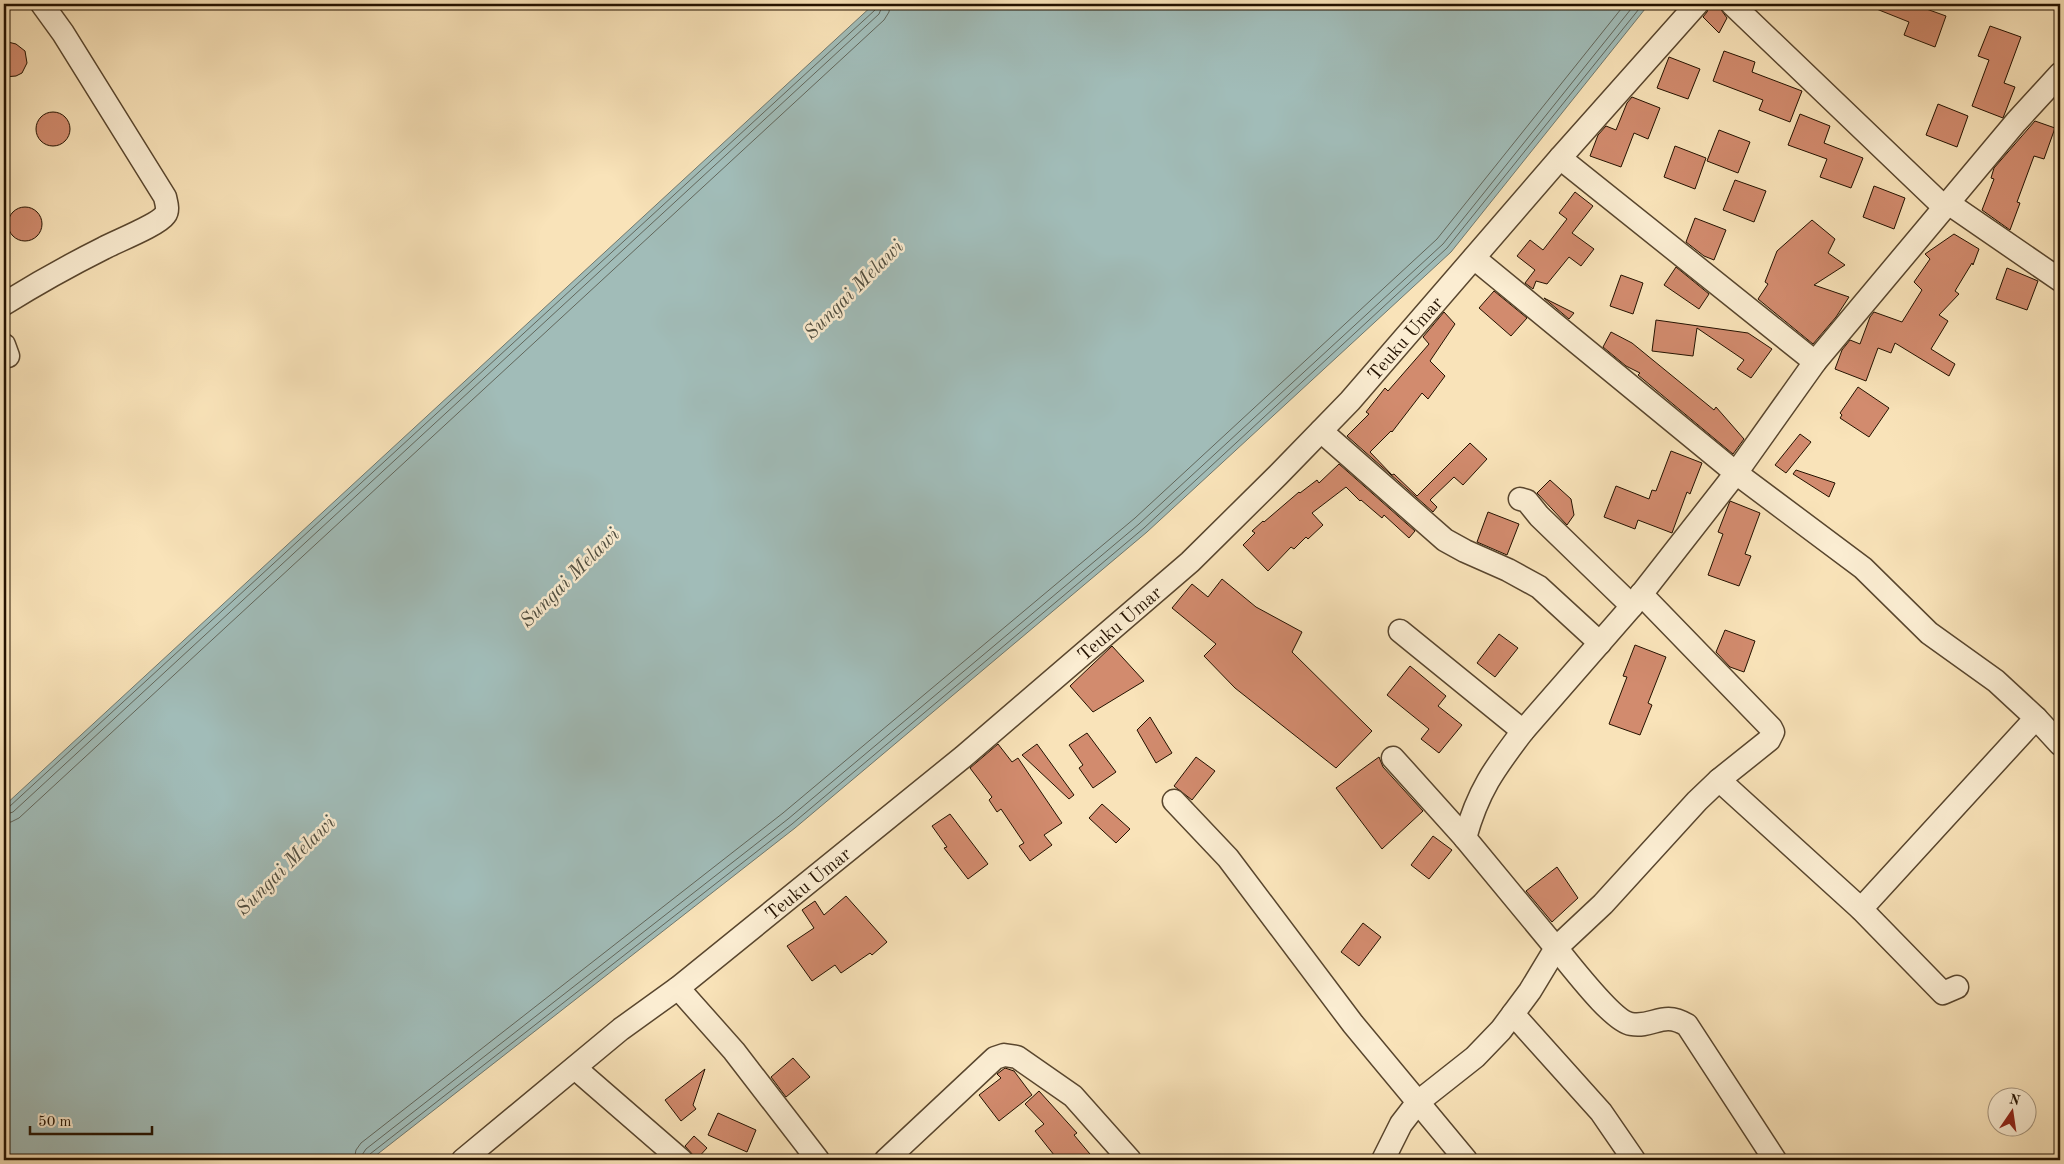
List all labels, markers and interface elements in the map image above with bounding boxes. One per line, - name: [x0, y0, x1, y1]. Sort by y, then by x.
- water label: Sungai Melawi: [801, 237, 908, 344]
- street label: Teuku Umar: [1365, 294, 1448, 385]
- water label: Sungai Melawi: [517, 525, 624, 632]
- street label: Teuku Umar: [1075, 584, 1166, 666]
- water label: Sungai Melawi: [233, 813, 340, 920]
- street label: Teuku Umar: [763, 845, 855, 925]
- north arrow: [1986, 1086, 2036, 1136]
- text: N: [2008, 1092, 2022, 1108]
- scale bar: [30, 1104, 152, 1136]
- text: 50 m: [38, 1115, 72, 1130]

